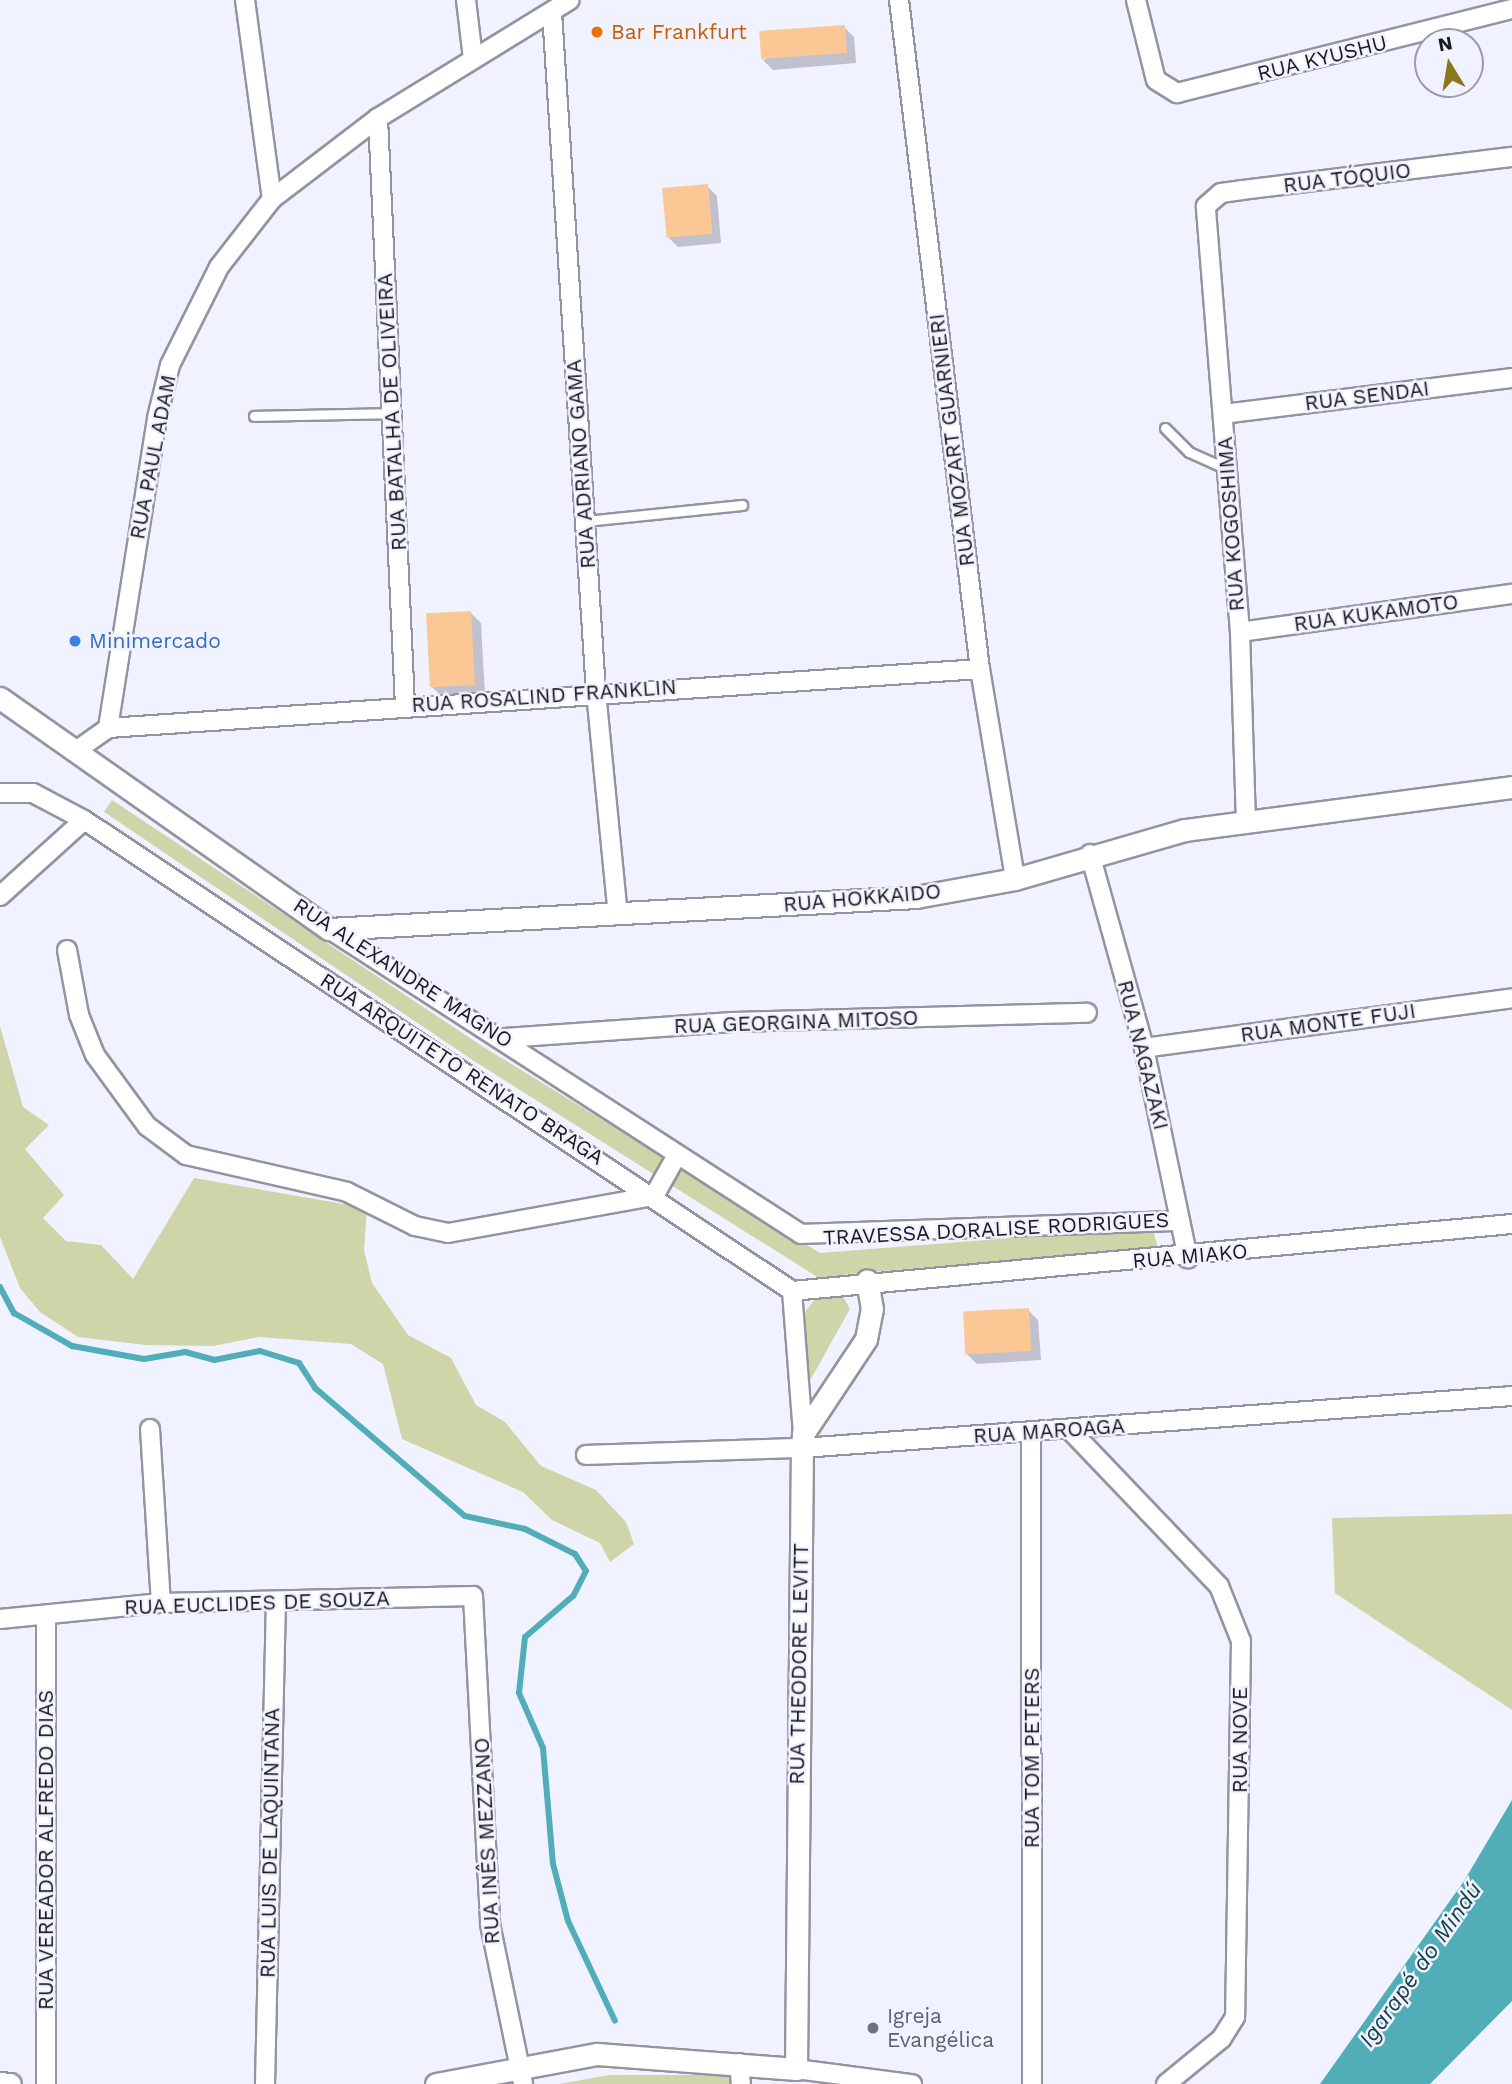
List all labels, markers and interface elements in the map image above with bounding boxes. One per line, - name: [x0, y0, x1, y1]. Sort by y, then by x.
- place label: Bar Frankfurt: [611, 19, 747, 45]
- marker: Bar Frankfurt: [589, 24, 605, 40]
- north arrow: [1414, 28, 1484, 98]
- street label: RUA KYUSHU: [1254, 30, 1390, 86]
- text: N: [1436, 31, 1454, 56]
- street label: RUA TÓQUIO: [1281, 158, 1413, 198]
- street label: RUA BATALHA DE OLIVEIRA: [372, 272, 412, 552]
- street label: RUA MOZART GUARNIERI: [924, 311, 980, 569]
- street label: RUA ADRIANO GAMA: [561, 358, 601, 570]
- street label: RUA PAUL ADAM: [124, 371, 182, 543]
- street label: RUA SENDAI: [1303, 376, 1431, 416]
- street label: RUA KOGOSHIMA: [1212, 435, 1250, 613]
- street label: RUA KUKAMOTO: [1292, 589, 1460, 637]
- place label: Minimercado: [89, 628, 221, 654]
- marker: Minimercado: [67, 633, 83, 649]
- street label: RUA ROSALIND FRANKLIN: [410, 674, 678, 718]
- street label: RUA HOKKAIDO: [782, 879, 942, 917]
- street label: RUA ALEXANDRE MAGNO: [288, 892, 518, 1054]
- street label: RUA ARQUITETO RENATO BRAGA: [315, 967, 609, 1171]
- street label: RUA NAGAZAKI: [1112, 977, 1174, 1133]
- street label: RUA MONTE FUJI: [1238, 998, 1418, 1048]
- street label: RUA GEORGINA MITOSO: [672, 1005, 920, 1039]
- street label: TRAVESSA DORALISE RODRIGUES: [822, 1207, 1170, 1251]
- street label: RUA MIAKO: [1131, 1238, 1249, 1274]
- street label: RUA MAROAGA: [972, 1413, 1126, 1449]
- street label: RUA THEODORE LEVITT: [784, 1542, 814, 1786]
- street label: RUA EUCLIDES DE SOUZA: [123, 1586, 391, 1620]
- street label: RUA TOM PETERS: [1019, 1667, 1045, 1849]
- street label: RUA NOVE: [1227, 1686, 1253, 1794]
- street label: RUA VEREADOR ALFREDO DIAS: [33, 1689, 59, 2011]
- street label: RUA LUIS DE LAQUINTANA: [255, 1707, 285, 1979]
- street label: RUA INÊS MEZZANO: [469, 1737, 505, 1945]
- water label: Igarapé do Mindú: [1354, 1877, 1488, 2053]
- place label: Igreja Evangélica: [887, 2003, 994, 2053]
- marker: Igreja Evangélica: [865, 2020, 881, 2036]

